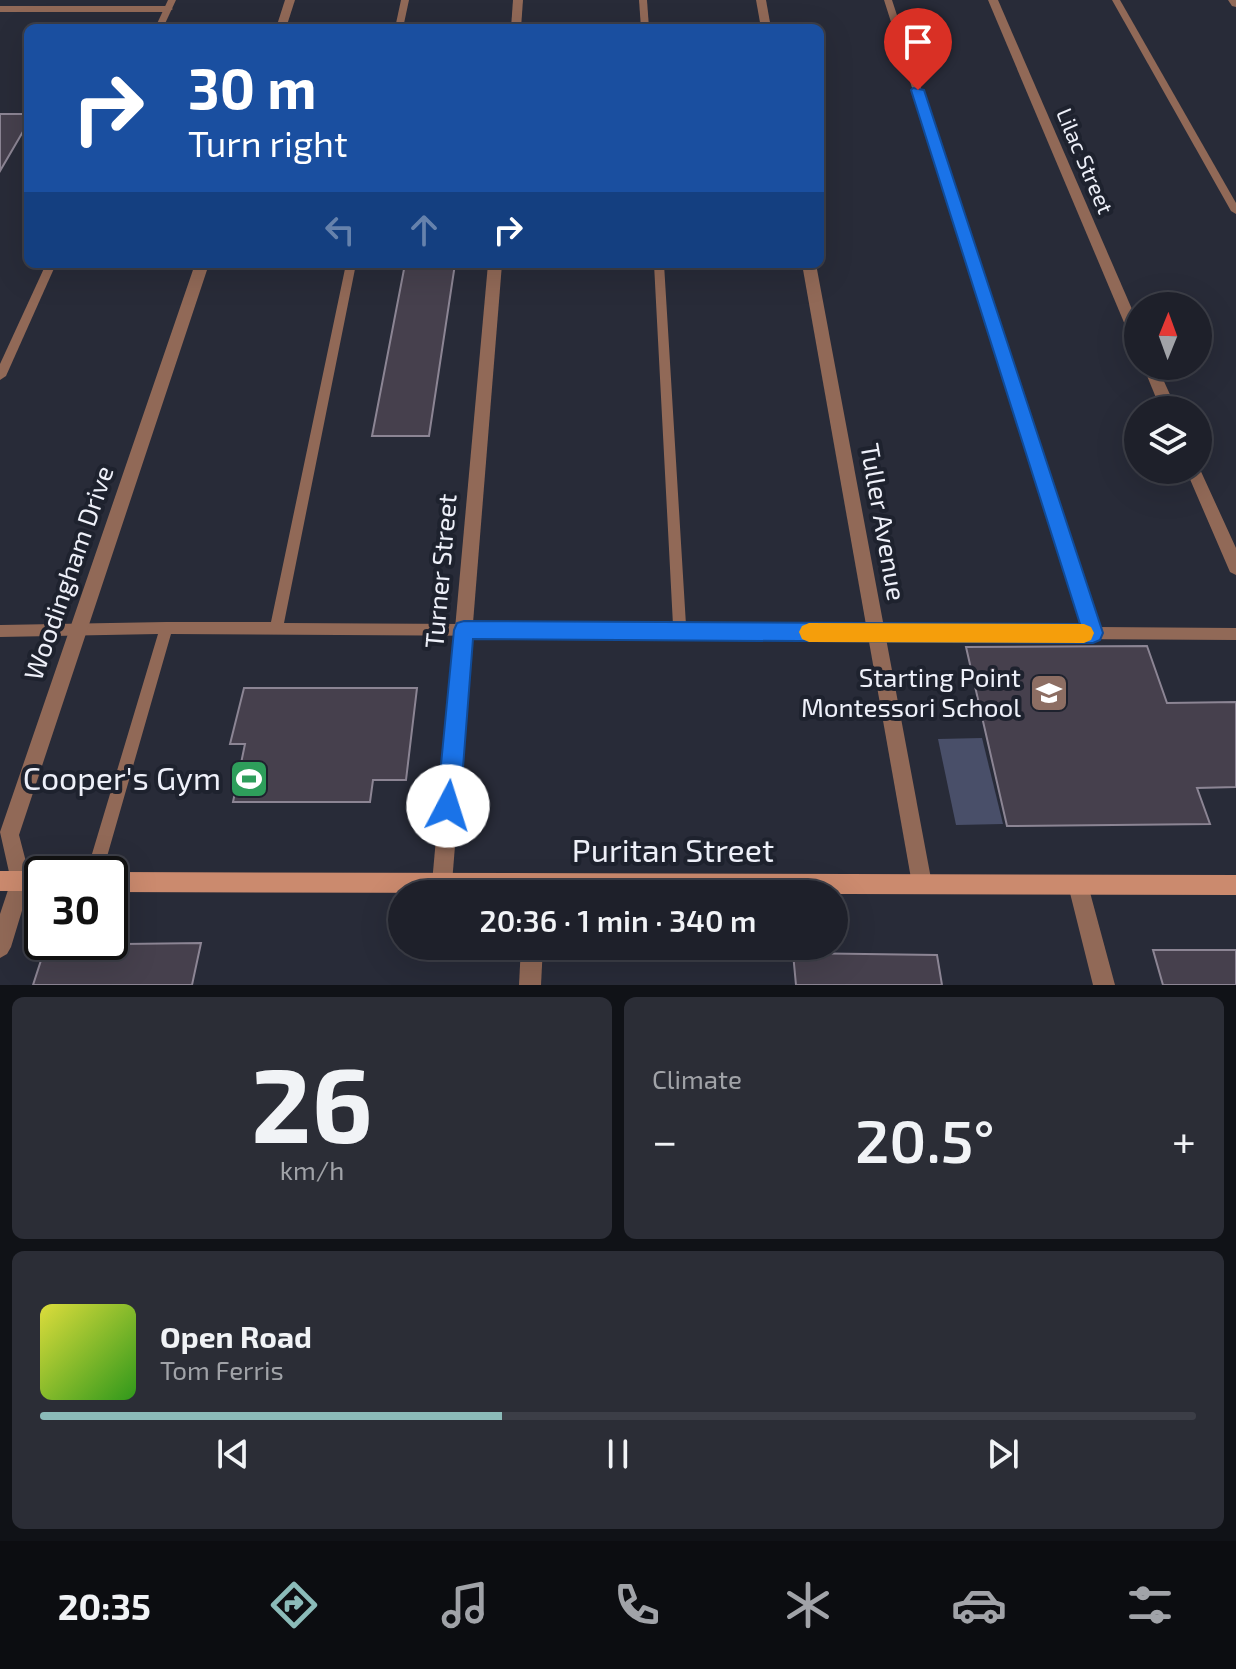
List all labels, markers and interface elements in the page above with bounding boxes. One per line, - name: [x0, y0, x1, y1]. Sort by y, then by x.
- pin: [884, 8, 952, 90]
- icon: arrive: [896, 20, 940, 64]
- text: 30 m: [188, 53, 317, 120]
- icon: right: [56, 56, 160, 160]
- street label: Lilac Street: [1052, 104, 1120, 217]
- text: Turn right: [188, 121, 348, 164]
- icon: left: [318, 208, 362, 252]
- icon: ahead: [402, 208, 446, 252]
- icon: right: [486, 208, 530, 252]
- north arrow: [1124, 292, 1212, 380]
- map controls: [1124, 292, 1212, 484]
- button: layers: [1124, 396, 1212, 484]
- street label: Tuller Avenue: [855, 441, 914, 603]
- street label: Woodingham Drive: [16, 461, 119, 684]
- street label: Turner Street: [417, 492, 462, 649]
- place label: Starting Point Montessori School: [801, 661, 1021, 722]
- school or university icon: Starting Point Montessori School: [1028, 672, 1070, 714]
- place label: Cooper's Gym: [23, 758, 221, 796]
- sports icon: Cooper's Gym: [228, 758, 270, 800]
- position arrow: [406, 764, 490, 848]
- street label: Puritan Street: [572, 830, 774, 868]
- speed limit sign: 30: [24, 856, 128, 960]
- text: 20:36 · 1 min · 340 m: [480, 902, 756, 938]
- text: 26: [251, 1039, 373, 1164]
- text: Climate: [652, 1063, 742, 1094]
- text: 20.5°: [855, 1103, 995, 1175]
- text: −: [652, 1113, 678, 1166]
- text: +: [1172, 1113, 1196, 1166]
- text: km/h: [280, 1154, 344, 1185]
- text: Open Road: [160, 1318, 312, 1354]
- text: Tom Ferris: [160, 1354, 284, 1385]
- icon: previous: [211, 1432, 255, 1476]
- icon: pause: [596, 1432, 640, 1476]
- icon: next: [981, 1432, 1025, 1476]
- icon: directions: [266, 1577, 322, 1633]
- icon: music: [437, 1577, 493, 1633]
- icon: phone: [609, 1577, 665, 1633]
- icon: climate: [780, 1577, 836, 1633]
- icon: car: [951, 1577, 1007, 1633]
- icon: filters: [1122, 1577, 1178, 1633]
- text: 20:35: [58, 1584, 151, 1627]

